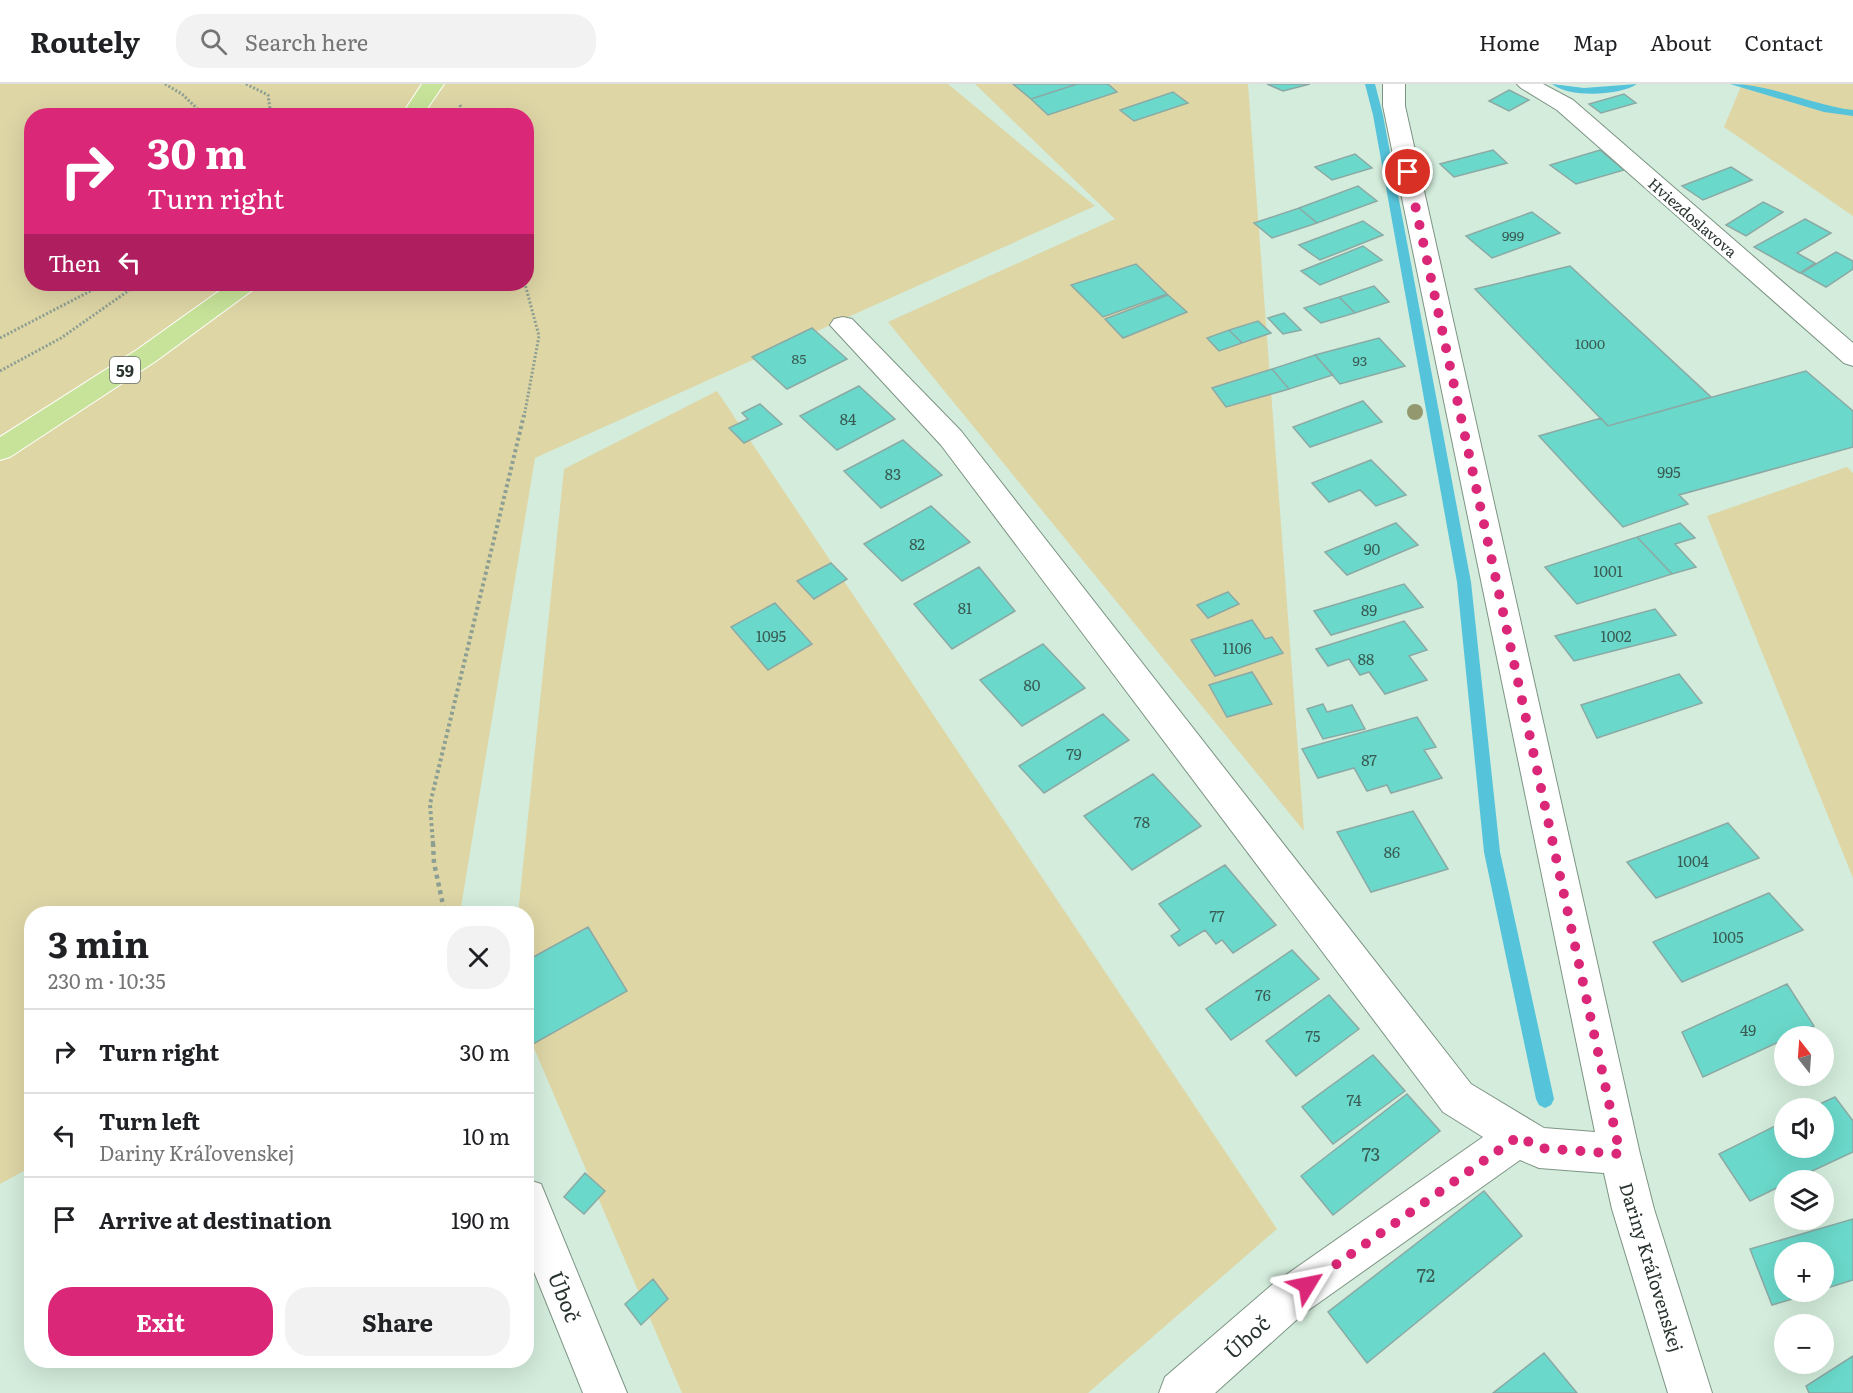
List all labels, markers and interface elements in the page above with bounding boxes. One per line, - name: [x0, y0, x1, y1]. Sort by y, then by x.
- search box: [176, 14, 596, 68]
- text: Routely: [30, 20, 140, 62]
- icon: search: [197, 25, 230, 58]
- text: Search here: [245, 25, 368, 58]
- text: Home: [1479, 26, 1540, 57]
- text: Map: [1573, 26, 1617, 57]
- text: About: [1650, 26, 1712, 57]
- text: Contact: [1745, 26, 1823, 57]
- text: 30 m: [147, 120, 247, 182]
- icon: right: [48, 132, 126, 210]
- pin: [1382, 146, 1433, 197]
- icon: arrive: [1391, 155, 1424, 188]
- street label: Hviezdoslavova: [1643, 172, 1743, 263]
- text: Turn right: [147, 177, 284, 217]
- house number: 999: [1502, 225, 1524, 245]
- text: Then: [48, 246, 101, 279]
- icon: left: [113, 246, 146, 279]
- house number: 1000: [1575, 333, 1605, 353]
- house number: 85: [792, 348, 806, 368]
- house number: 93: [1353, 350, 1367, 370]
- road number: 59: [110, 357, 140, 383]
- house number: 84: [840, 407, 856, 430]
- house number: 995: [1657, 460, 1681, 483]
- house number: 83: [885, 462, 901, 485]
- house number: 82: [909, 532, 925, 555]
- house number: 90: [1364, 537, 1381, 560]
- house number: 1001: [1593, 559, 1623, 582]
- house number: 81: [958, 596, 972, 619]
- house number: 89: [1361, 598, 1377, 621]
- house number: 1095: [756, 624, 786, 647]
- house number: 1002: [1601, 624, 1632, 647]
- house number: 1106: [1223, 636, 1251, 659]
- house number: 88: [1358, 647, 1374, 670]
- house number: 80: [1024, 673, 1041, 696]
- house number: 79: [1066, 742, 1082, 765]
- house number: 87: [1361, 748, 1377, 771]
- house number: 78: [1134, 810, 1150, 833]
- house number: 86: [1384, 840, 1400, 863]
- house number: 1004: [1677, 849, 1709, 872]
- house number: 77: [1209, 904, 1225, 927]
- text: 3 min: [48, 916, 149, 969]
- house number: 1005: [1712, 925, 1744, 948]
- button: close: [447, 926, 510, 989]
- text: 230 m · 10:35: [48, 965, 166, 995]
- house number: 76: [1255, 983, 1271, 1006]
- house number: 49: [1740, 1018, 1756, 1041]
- house number: 75: [1306, 1024, 1321, 1047]
- north arrow: [1774, 1026, 1834, 1086]
- map controls: [1774, 1026, 1834, 1374]
- icon: right: [48, 1035, 81, 1068]
- text: Turn right: [99, 1035, 219, 1068]
- text: 30 m: [460, 1035, 510, 1068]
- house number: 74: [1347, 1088, 1361, 1111]
- button: sound: [1774, 1098, 1834, 1158]
- text: Turn left: [99, 1104, 200, 1137]
- icon: left: [48, 1119, 81, 1152]
- text: 10 m: [463, 1119, 510, 1152]
- text: Dariny Kráľovenskej: [99, 1137, 295, 1167]
- house number: 73: [1362, 1140, 1380, 1167]
- button: layers: [1774, 1170, 1834, 1230]
- street label: Dariny Kráľovenskej: [1613, 1179, 1691, 1355]
- icon: arrive: [48, 1203, 81, 1236]
- text: Arrive at destination: [99, 1203, 332, 1236]
- text: 190 m: [451, 1203, 510, 1236]
- button: +: [1774, 1242, 1834, 1302]
- position arrow: [1275, 1253, 1339, 1317]
- house number: 72: [1417, 1261, 1435, 1288]
- street label: Úboč: [542, 1266, 590, 1326]
- button: Exit: [48, 1287, 273, 1356]
- button: Share: [285, 1287, 510, 1356]
- street label: Úboč: [1216, 1307, 1276, 1365]
- button: −: [1774, 1314, 1834, 1374]

